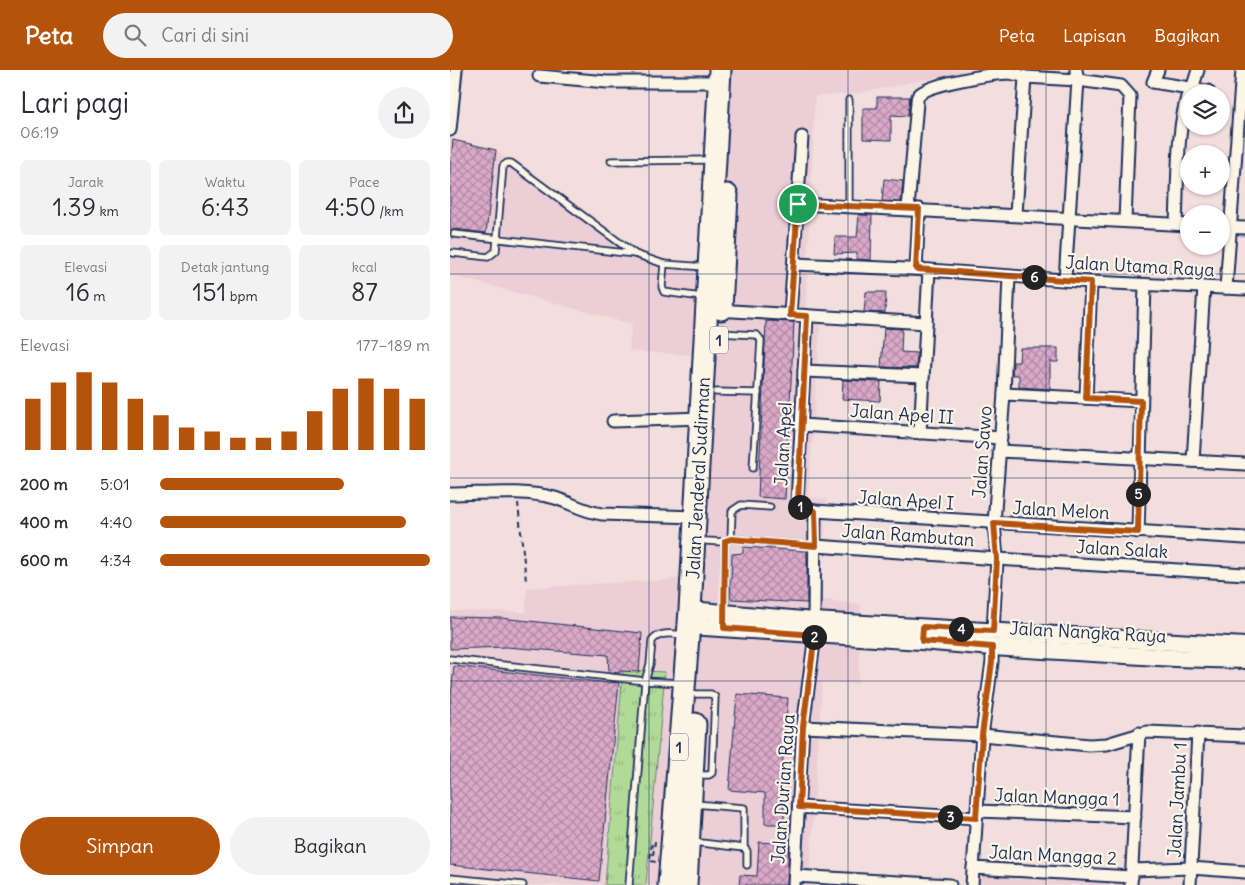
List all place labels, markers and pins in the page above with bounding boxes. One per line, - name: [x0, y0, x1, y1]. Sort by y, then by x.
- pin: [777, 183, 819, 225]
- pin: 6: [1022, 264, 1046, 290]
- pin: 5: [1126, 482, 1150, 506]
- pin: 1: [788, 494, 812, 520]
- pin: 4: [948, 616, 974, 642]
- pin: 2: [802, 624, 826, 650]
- pin: 3: [938, 804, 962, 830]

